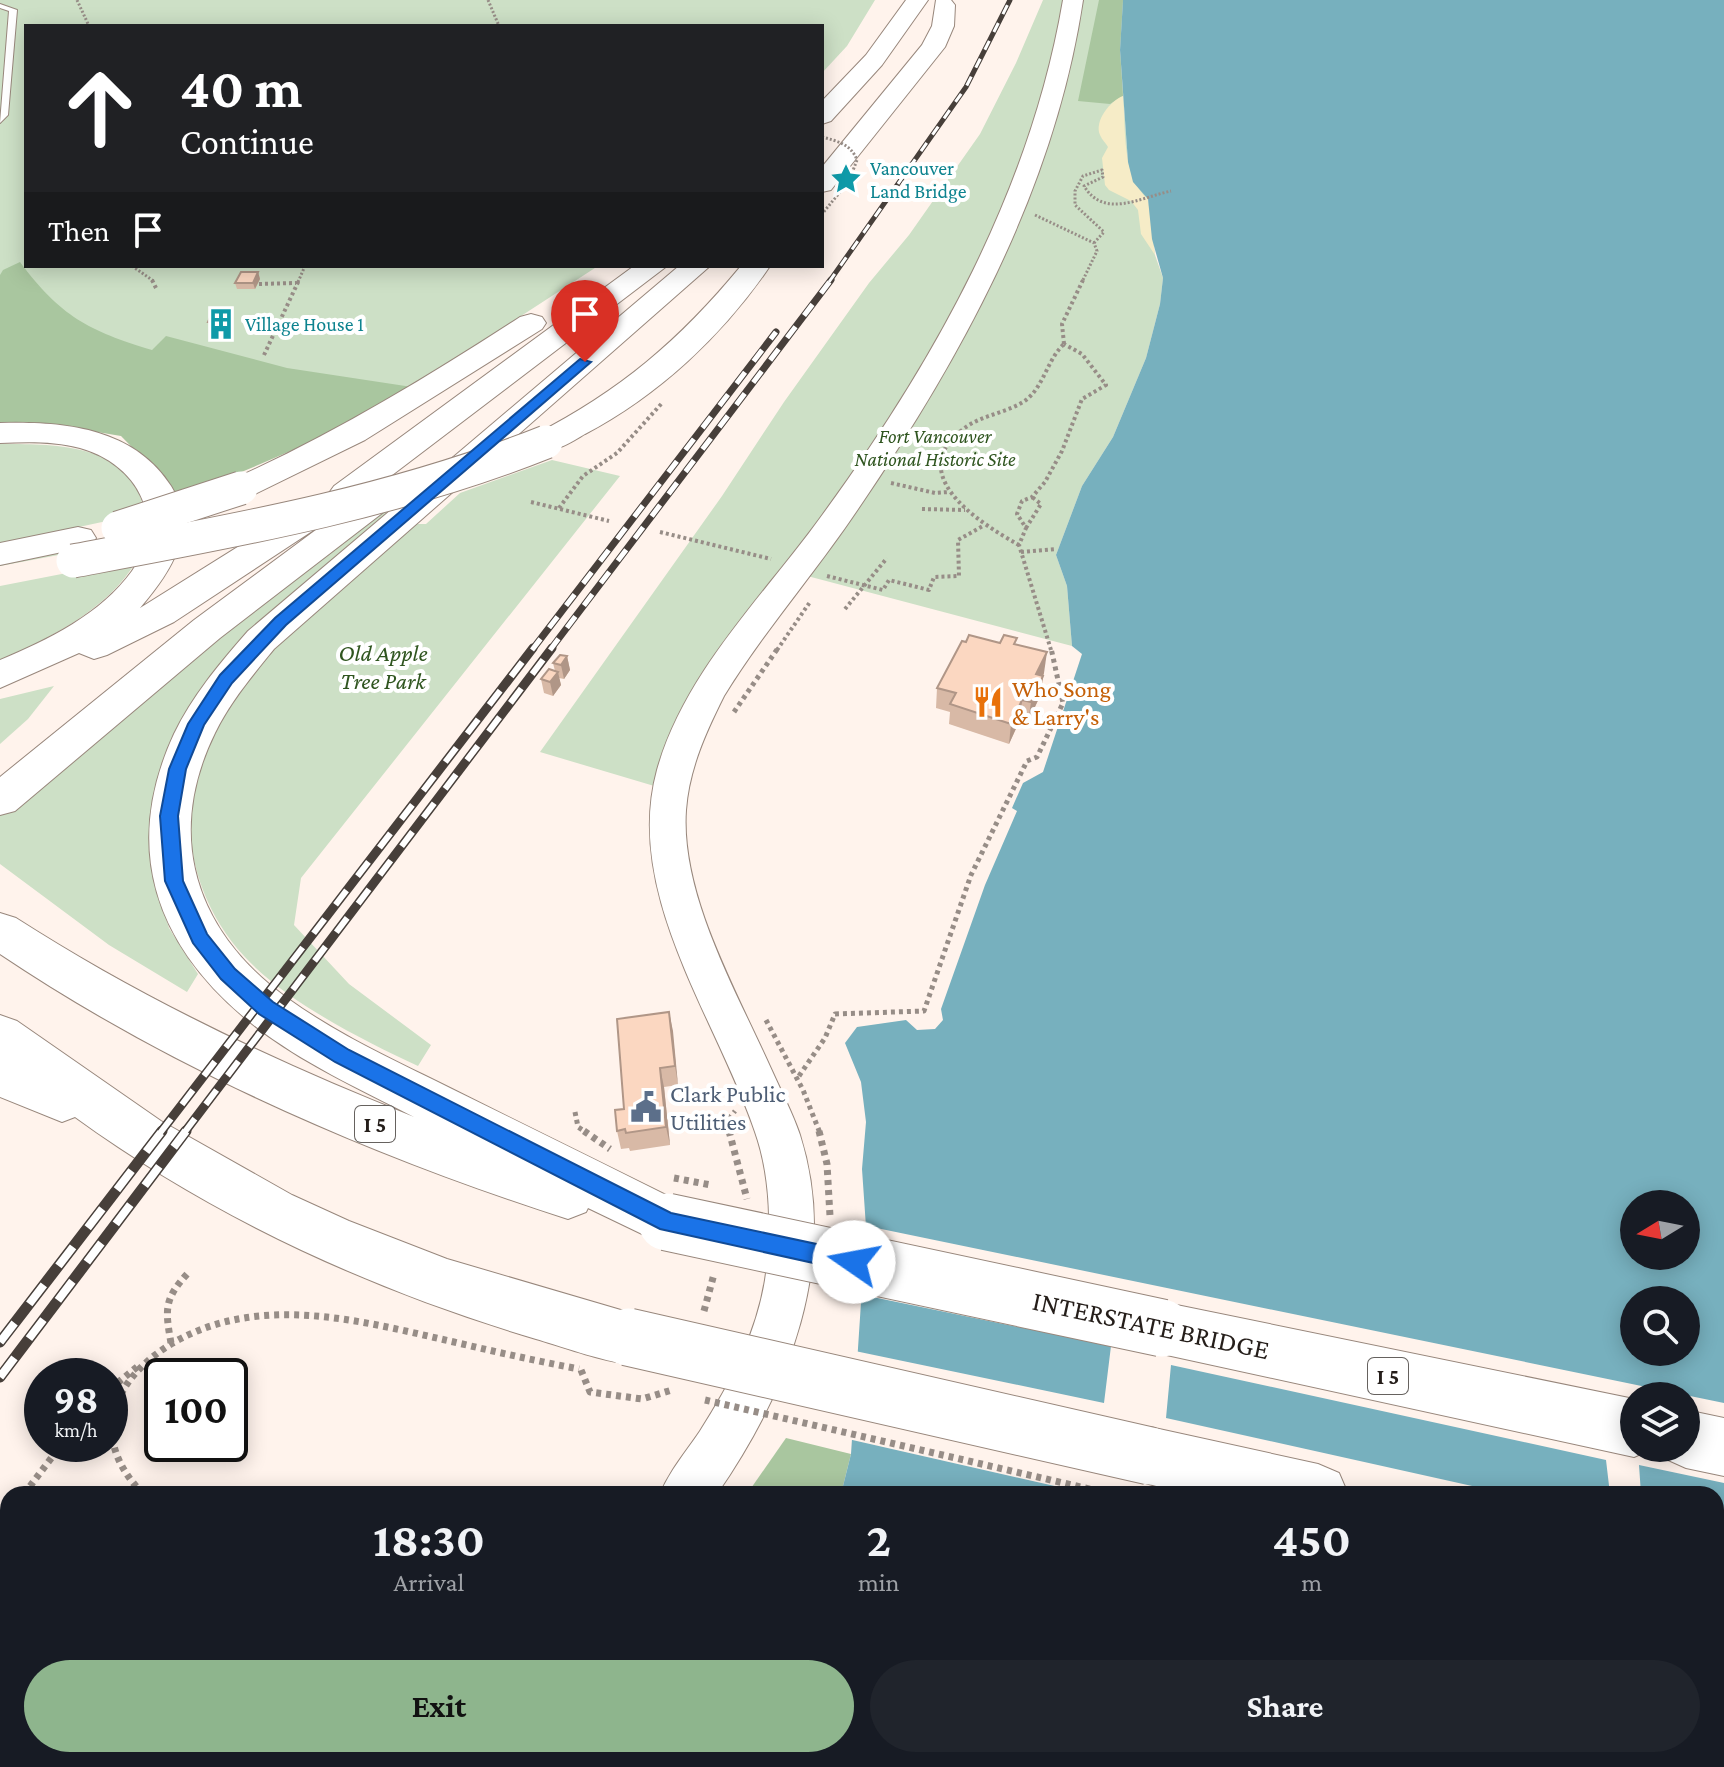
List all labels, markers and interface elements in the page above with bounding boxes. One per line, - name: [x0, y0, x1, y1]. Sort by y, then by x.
- icon: ahead: [48, 56, 152, 160]
- text: 40 m: [180, 57, 302, 119]
- text: Continue: [180, 122, 314, 162]
- place label: Vancouver Land Bridge: [870, 157, 967, 203]
- place icon: Vancouver Land Bridge: [829, 162, 863, 196]
- icon: arrive: [126, 208, 170, 252]
- text: Then: [48, 214, 110, 247]
- pin: [551, 280, 619, 362]
- icon: arrive: [563, 292, 607, 336]
- building icon: Village House 1: [204, 307, 238, 341]
- place label: Village House 1: [245, 313, 364, 336]
- park label: Fort Vancouver National Historic Site: [855, 425, 1016, 470]
- park label: Old Apple Tree Park: [338, 639, 428, 694]
- place label: Who Song & Larry's: [1012, 675, 1111, 730]
- restaurant icon: Who Song & Larry's: [971, 685, 1005, 719]
- place label: Clark Public Utilities: [670, 1080, 786, 1135]
- public building icon: Clark Public Utilities: [629, 1090, 663, 1124]
- road number: I 5: [355, 1106, 395, 1142]
- north arrow: [1620, 1190, 1700, 1270]
- map controls: [1620, 1190, 1700, 1462]
- position arrow: [812, 1220, 896, 1304]
- street label: INTERSTATE BRIDGE: [1030, 1285, 1272, 1365]
- button: search: [1620, 1286, 1700, 1366]
- speed limit sign: 100: [144, 1358, 248, 1462]
- road number: I 5: [1368, 1358, 1408, 1394]
- text: 98: [53, 1377, 99, 1422]
- button: layers: [1620, 1382, 1700, 1462]
- text: km/h: [54, 1419, 98, 1441]
- text: 18:30: [373, 1513, 485, 1566]
- text: 2: [867, 1513, 891, 1566]
- text: 450: [1273, 1513, 1351, 1566]
- text: Arrival: [394, 1568, 464, 1597]
- text: min: [858, 1568, 900, 1597]
- text: m: [1301, 1568, 1322, 1597]
- button: Exit: [24, 1660, 854, 1752]
- button: Share: [870, 1660, 1700, 1752]

